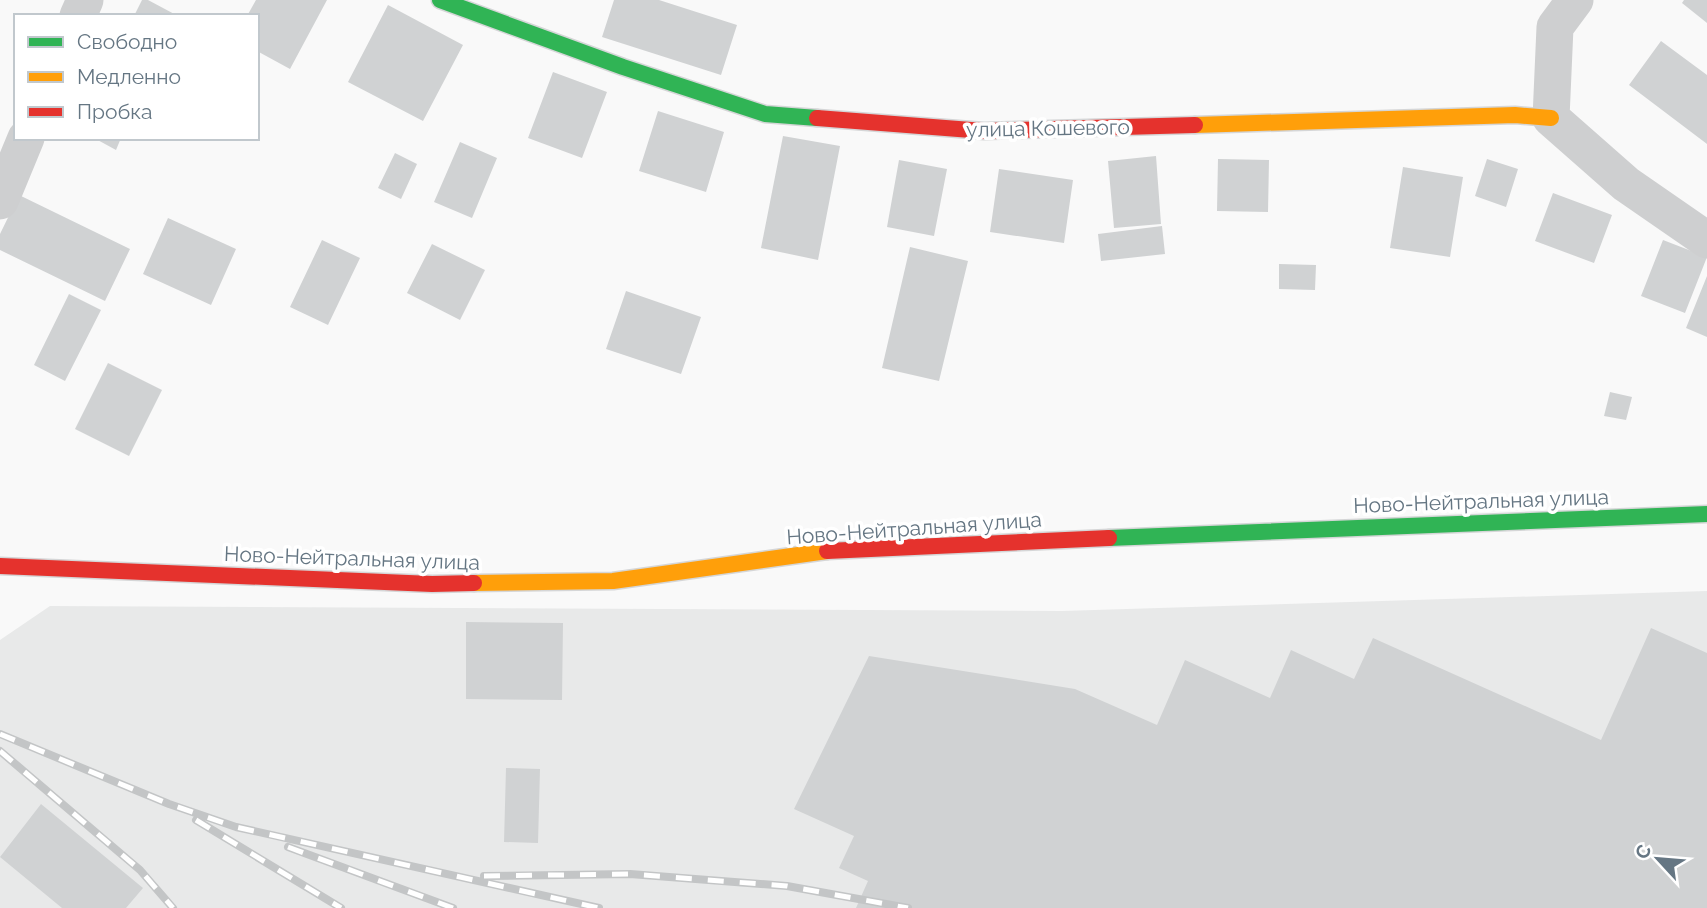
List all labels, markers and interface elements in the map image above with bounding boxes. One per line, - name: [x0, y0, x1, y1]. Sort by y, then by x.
- legend: [14, 14, 259, 140]
- text: Свободно: [77, 29, 177, 54]
- text: Медленно: [77, 64, 181, 89]
- text: Пробка: [77, 99, 153, 124]
- street label: улица Кошевого: [966, 114, 1130, 142]
- street label: Ново-Нейтральная улица: [1353, 484, 1609, 518]
- street label: Ново-Нейтральная улица: [785, 507, 1043, 549]
- street label: Ново-Нейтральная улица: [224, 541, 480, 575]
- north arrow: [1623, 824, 1693, 894]
- text: С: [1630, 841, 1655, 862]

